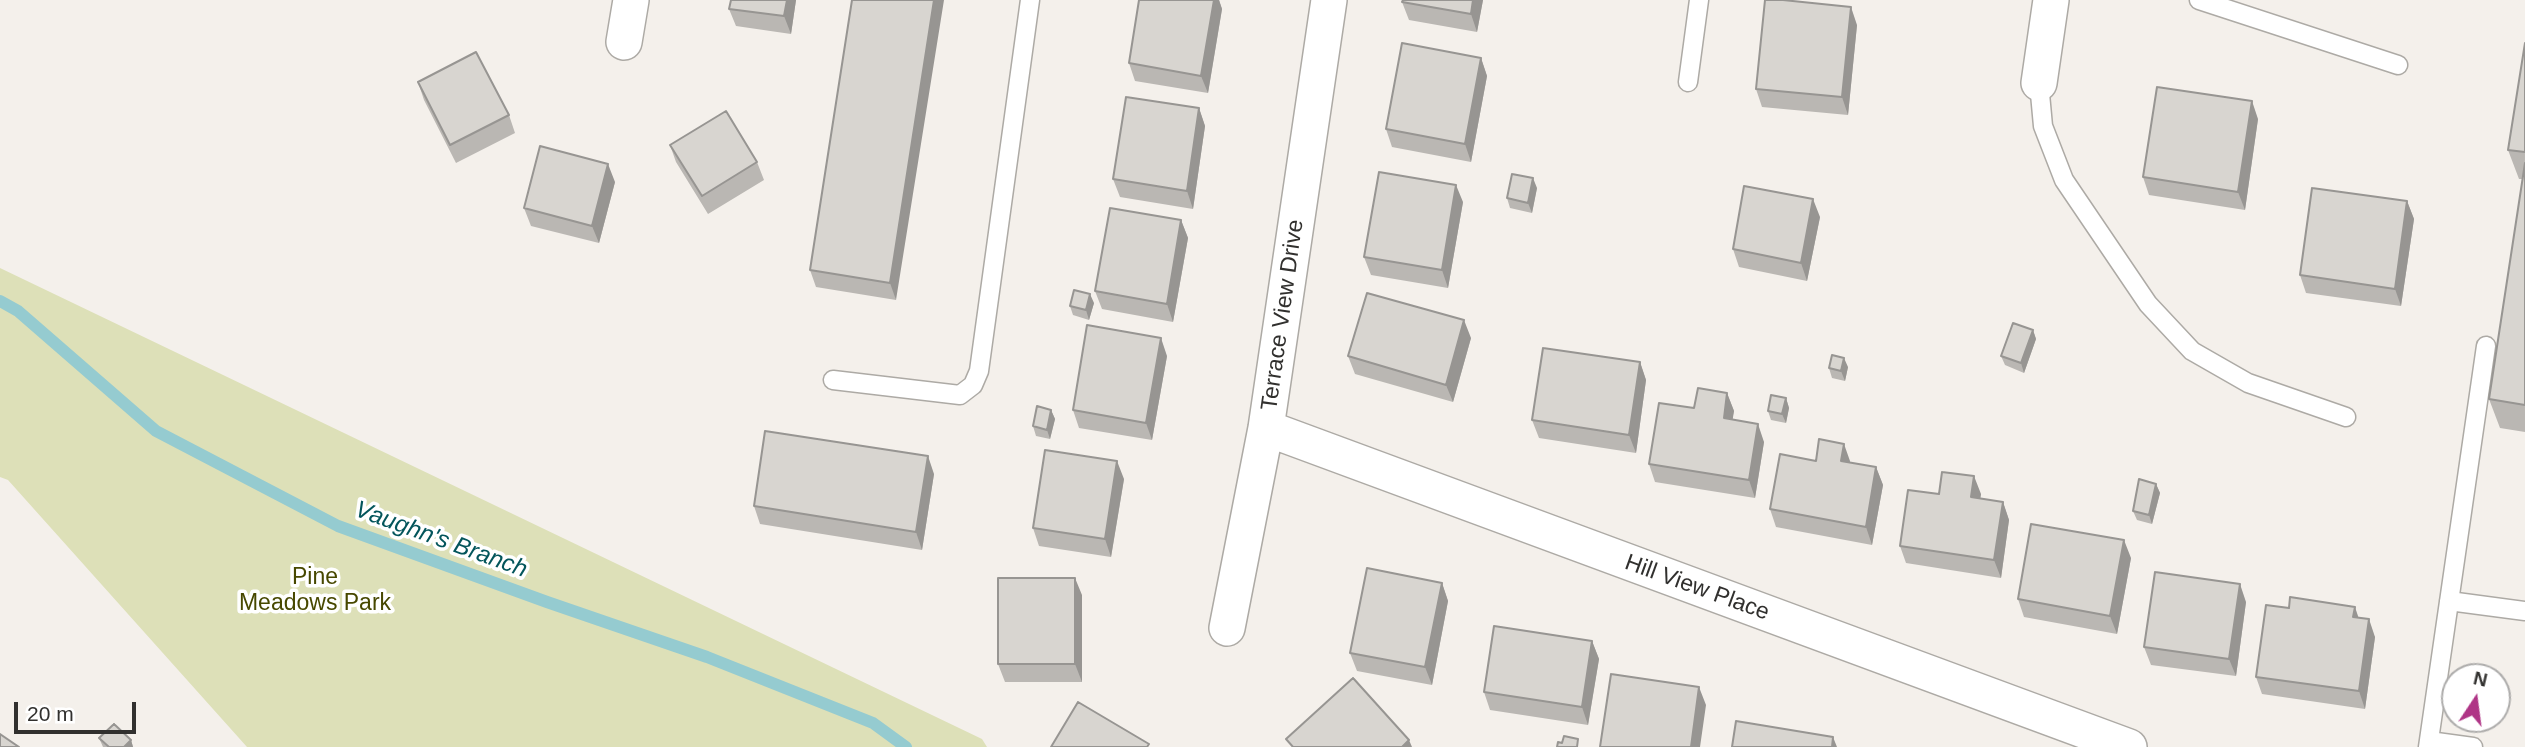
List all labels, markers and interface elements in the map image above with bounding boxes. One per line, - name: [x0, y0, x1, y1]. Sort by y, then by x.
- street label: Terrace View Drive: [1256, 218, 1310, 412]
- water label: Vaughn's Branch: [351, 495, 531, 585]
- street label: Hill View Place: [1621, 549, 1773, 627]
- park label: Pine Meadows Park: [239, 564, 391, 618]
- north arrow: [2441, 663, 2511, 733]
- text: N: [2471, 667, 2489, 691]
- scale bar: [18, 688, 140, 732]
- text: 20 m: [27, 702, 74, 725]

